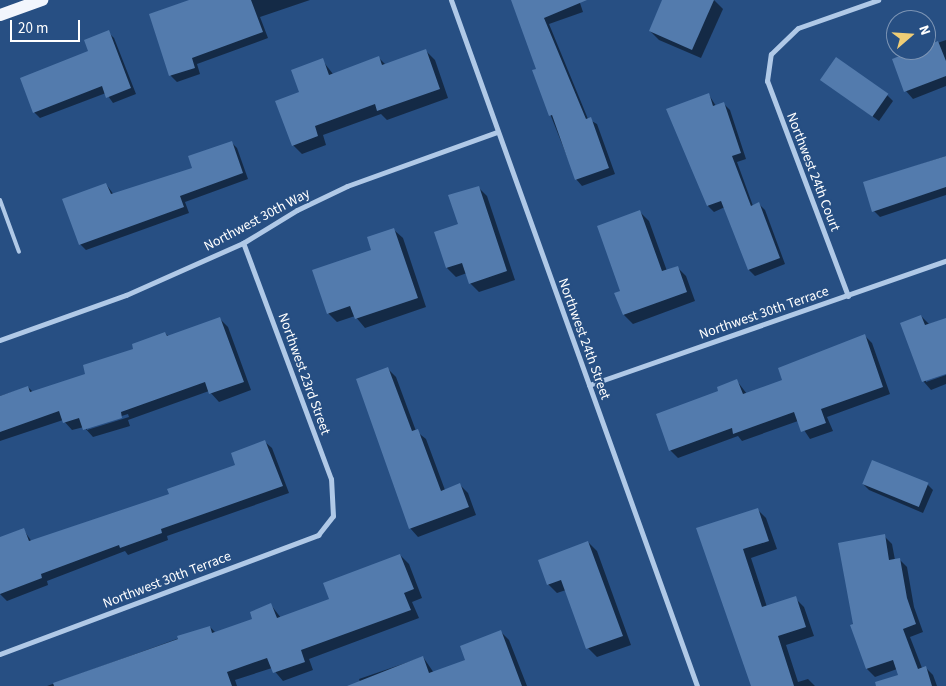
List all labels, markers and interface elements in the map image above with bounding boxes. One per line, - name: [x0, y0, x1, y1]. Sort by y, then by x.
- scale bar: [12, 10, 82, 42]
- north arrow: [886, 10, 936, 60]
- text: 20 m: [18, 18, 48, 39]
- text: N: [913, 23, 935, 38]
- street label: Northwest 24th Court: [783, 110, 843, 234]
- street label: Northwest 30th Way: [201, 185, 313, 255]
- street label: Northwest 24th Street: [554, 276, 614, 402]
- street label: Northwest 30th Terrace: [697, 283, 831, 343]
- street label: Northwest 23rd Street: [274, 311, 334, 437]
- street label: Northwest 30th Terrace: [101, 548, 233, 612]

